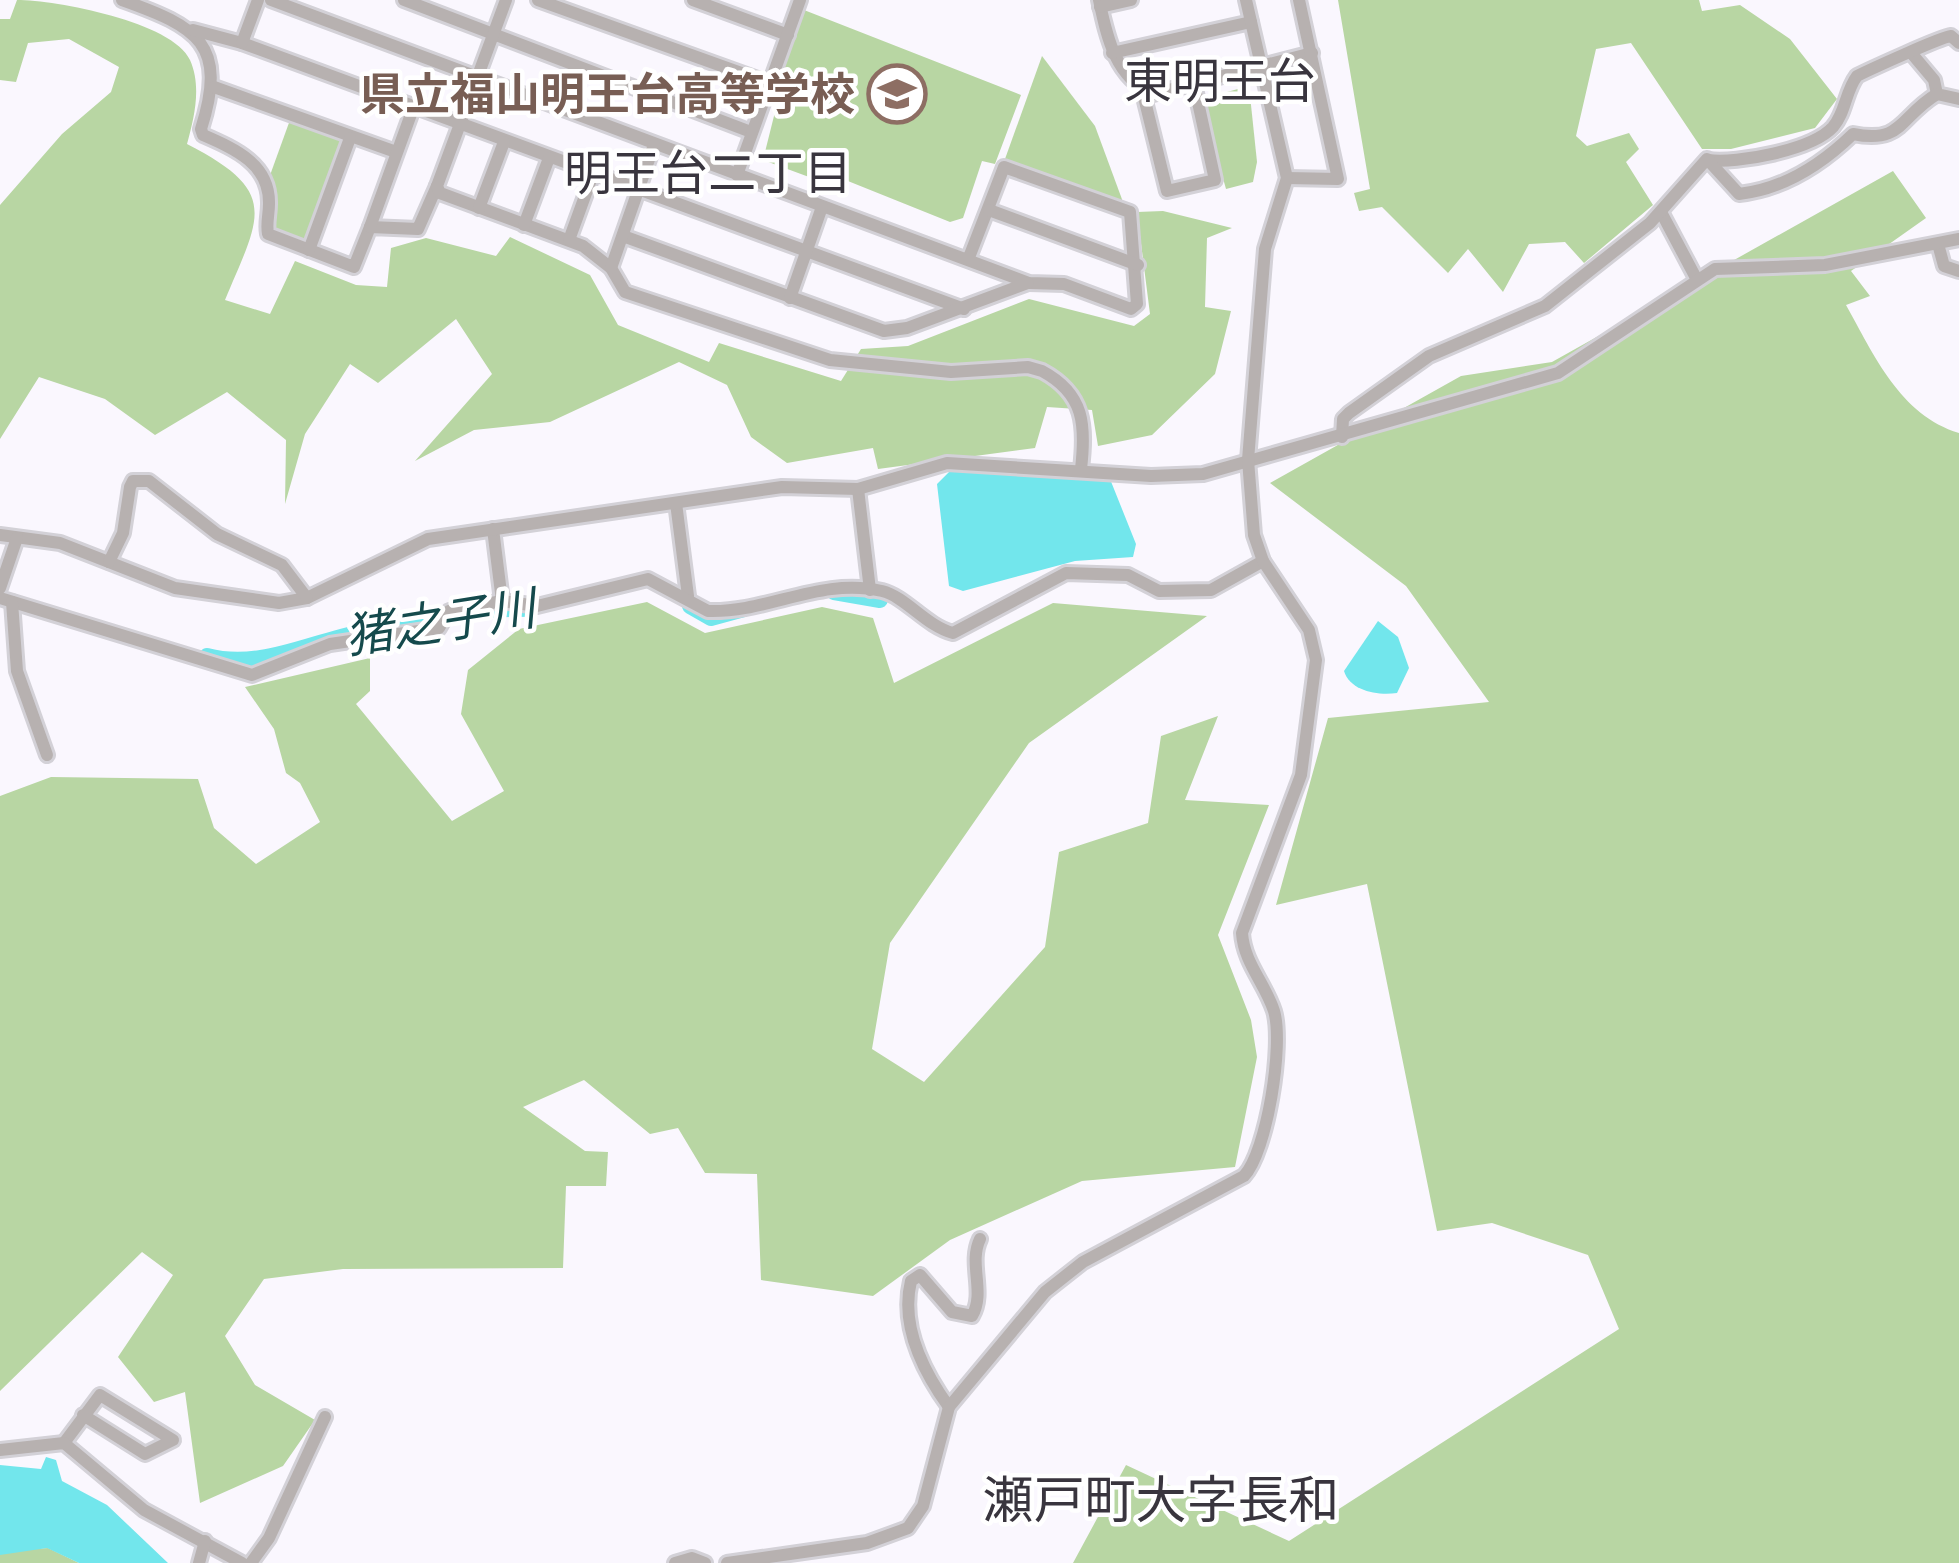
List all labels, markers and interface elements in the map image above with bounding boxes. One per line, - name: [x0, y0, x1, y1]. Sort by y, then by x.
- district label: 東明王台: [1124, 49, 1316, 111]
- school or university icon: 県立福山明王台高等学校: [866, 63, 928, 125]
- place label: 県立福山明王台高等学校: [360, 64, 855, 122]
- district label: 明王台二丁目: [564, 141, 852, 203]
- water label: 猪之子川: [340, 575, 544, 667]
- district label: 瀬戸町大字長和: [982, 1466, 1340, 1532]

